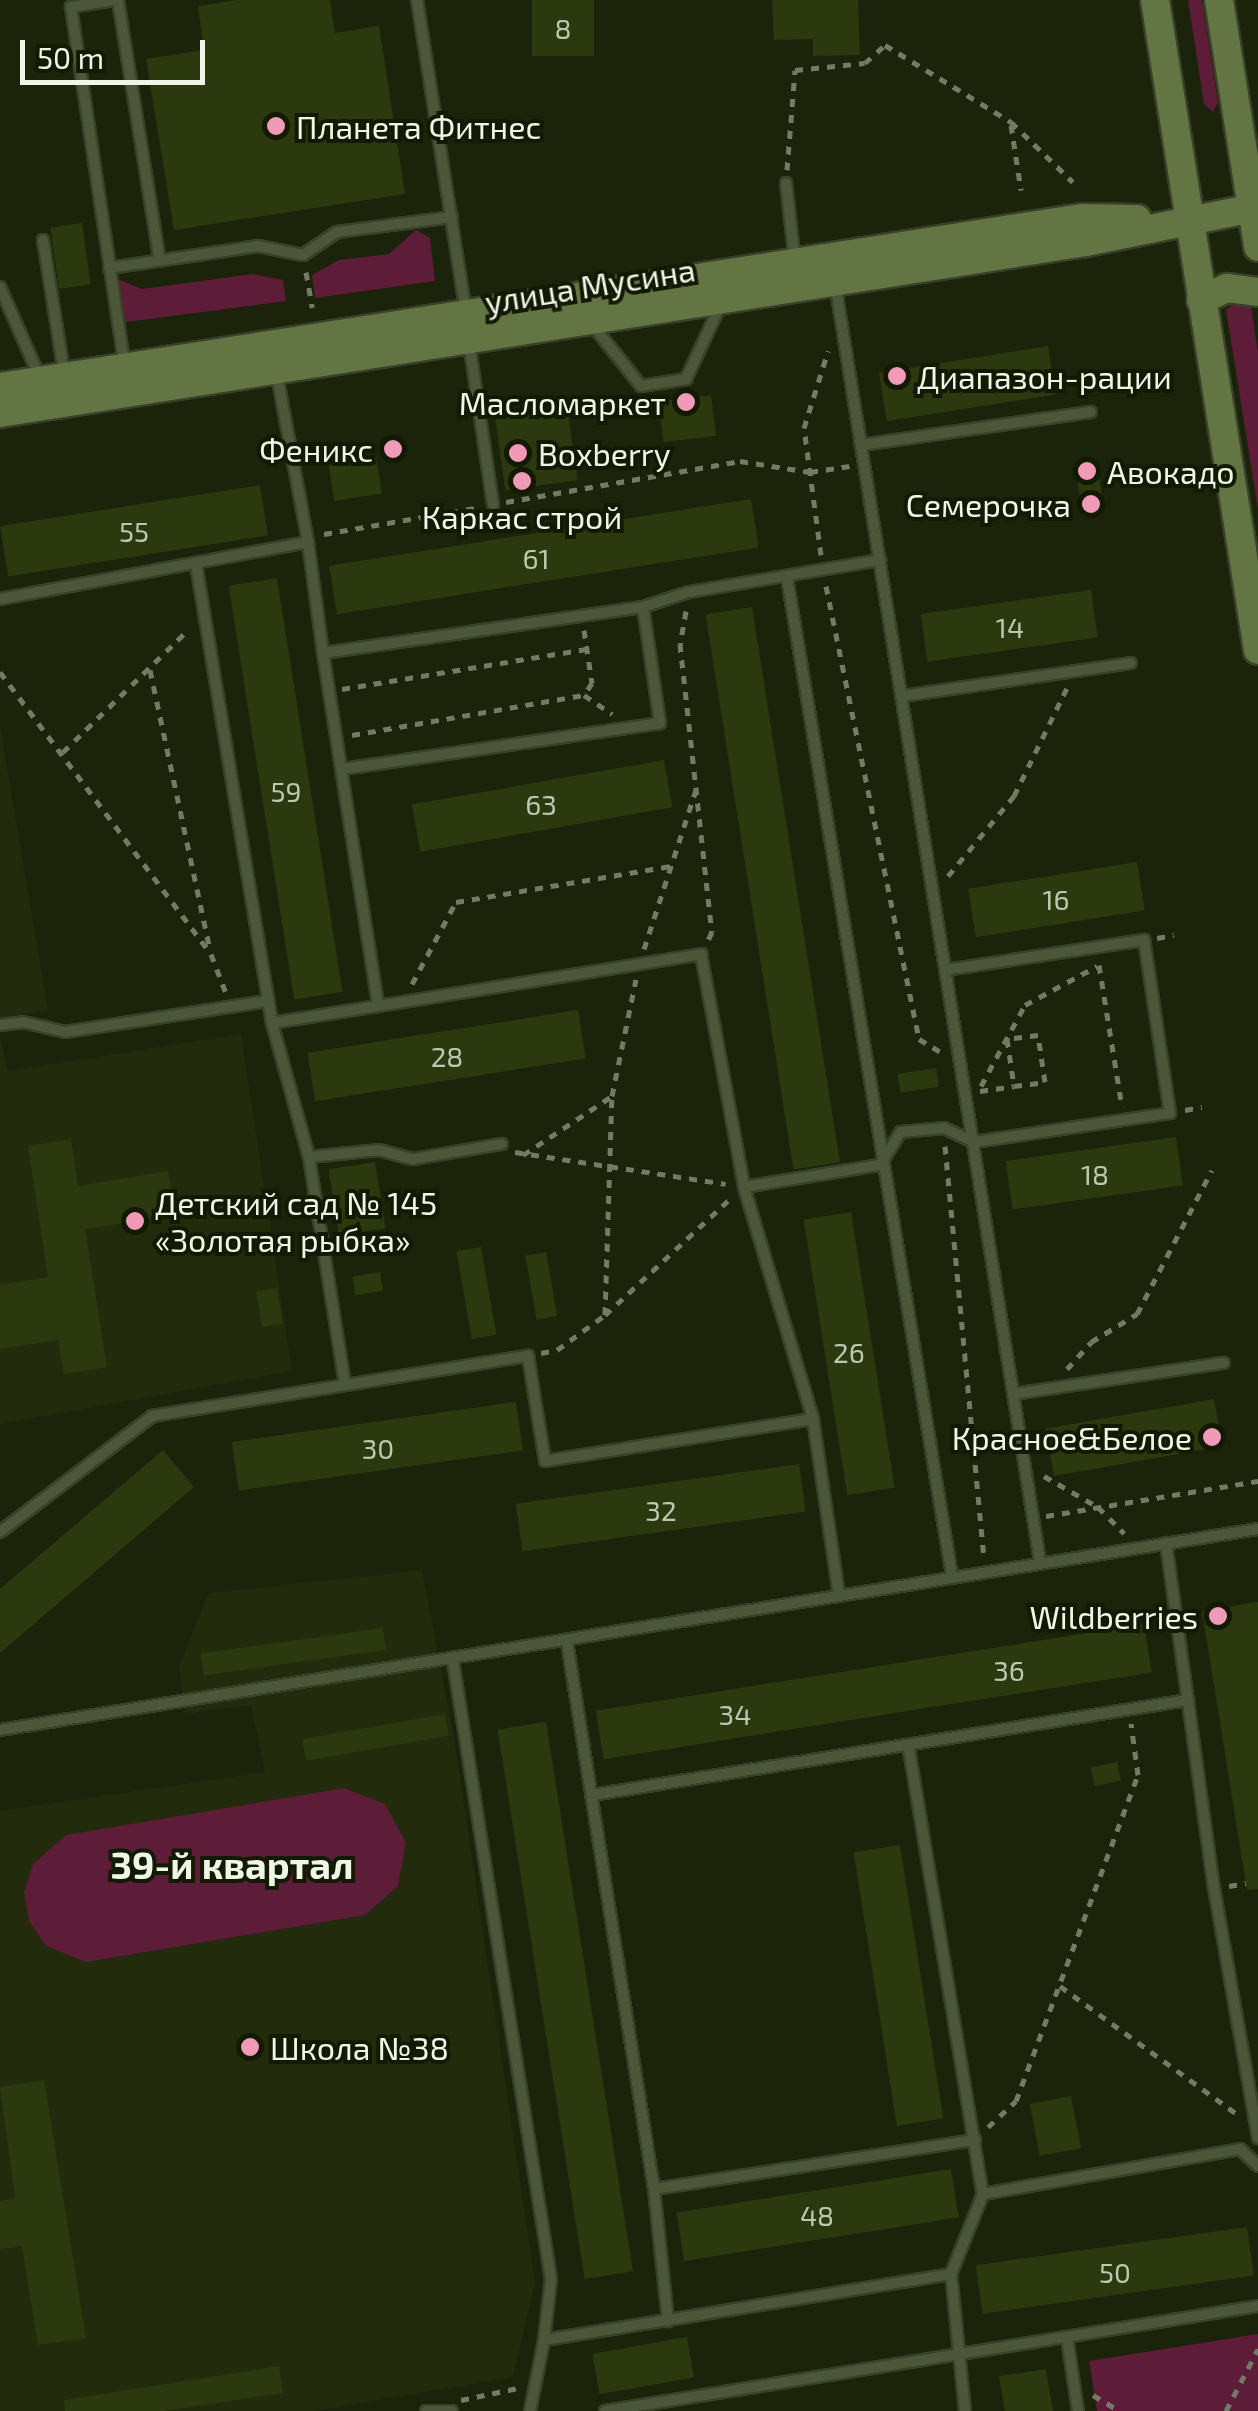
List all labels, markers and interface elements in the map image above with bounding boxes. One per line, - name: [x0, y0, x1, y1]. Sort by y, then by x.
- house number: 8: [555, 11, 571, 45]
- scale bar: [25, 20, 210, 82]
- text: 50 m: [37, 39, 104, 75]
- place label: Планета Фитнес: [296, 107, 541, 145]
- marker: Планета Фитнес: [265, 115, 287, 137]
- street label: улица Мусина: [482, 249, 698, 321]
- place label: Диапазон-рации: [917, 357, 1172, 395]
- marker: Диапазон-рации: [886, 365, 908, 387]
- place label: Масломаркет: [459, 383, 666, 421]
- marker: Масломаркет: [675, 391, 697, 413]
- place label: Феникс: [259, 430, 373, 468]
- place label: Boxberry: [538, 434, 671, 472]
- marker: Феникс: [382, 438, 404, 460]
- marker: Boxberry: [507, 442, 529, 464]
- place label: Авокадо: [1107, 452, 1235, 490]
- marker: Авокадо: [1076, 460, 1098, 482]
- marker: Каркас строй: [511, 470, 533, 492]
- place label: Семерочка: [906, 485, 1071, 523]
- marker: Семерочка: [1080, 493, 1102, 515]
- place label: Каркас строй: [422, 497, 622, 535]
- house number: 55: [119, 514, 149, 548]
- house number: 61: [522, 541, 550, 575]
- house number: 14: [996, 610, 1024, 644]
- house number: 59: [270, 774, 302, 808]
- house number: 63: [525, 787, 557, 821]
- house number: 16: [1042, 882, 1070, 916]
- house number: 28: [431, 1039, 463, 1073]
- house number: 18: [1081, 1157, 1109, 1191]
- place label: Детский сад № 145 «Золотая рыбка»: [155, 1184, 437, 1259]
- marker: Детский сад № 145 «Золотая рыбка»: [124, 1210, 146, 1232]
- house number: 26: [833, 1335, 865, 1369]
- place label: Красное&Белое: [952, 1418, 1192, 1456]
- marker: Красное&Белое: [1201, 1426, 1223, 1448]
- house number: 30: [362, 1431, 394, 1465]
- house number: 32: [645, 1493, 677, 1527]
- place label: Wildberries: [1029, 1597, 1198, 1635]
- marker: Wildberries: [1207, 1605, 1229, 1627]
- house number: 36: [993, 1653, 1025, 1687]
- house number: 34: [719, 1697, 751, 1731]
- district label: 39-й квартал: [111, 1842, 353, 1888]
- place label: Школа №38: [270, 2028, 449, 2066]
- marker: Школа №38: [239, 2036, 261, 2058]
- house number: 48: [800, 2198, 834, 2232]
- house number: 50: [1099, 2255, 1131, 2289]

